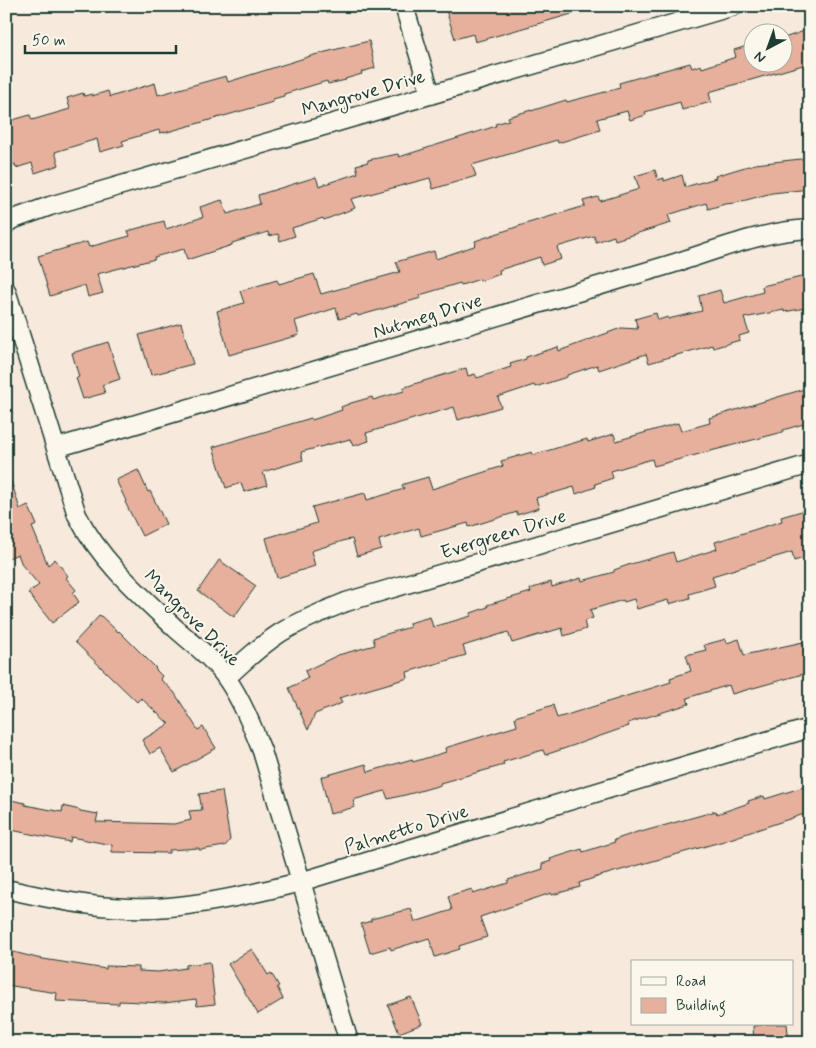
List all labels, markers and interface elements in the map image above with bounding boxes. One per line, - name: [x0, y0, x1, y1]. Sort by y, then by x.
- scale bar: [25, 22, 176, 54]
- north arrow: [744, 22, 794, 72]
- text: 50 m: [32, 31, 66, 51]
- text: N: [751, 47, 770, 67]
- street label: Mangrove Drive: [299, 64, 429, 125]
- street label: Nutmeg Drive: [370, 288, 485, 346]
- street label: Evergreen Drive: [438, 503, 570, 567]
- street label: Mangrove Drive: [137, 564, 246, 673]
- street label: Palmetto Drive: [341, 799, 472, 860]
- legend: [631, 960, 794, 1026]
- text: Road: [676, 972, 706, 992]
- text: Building: [676, 996, 726, 1017]

